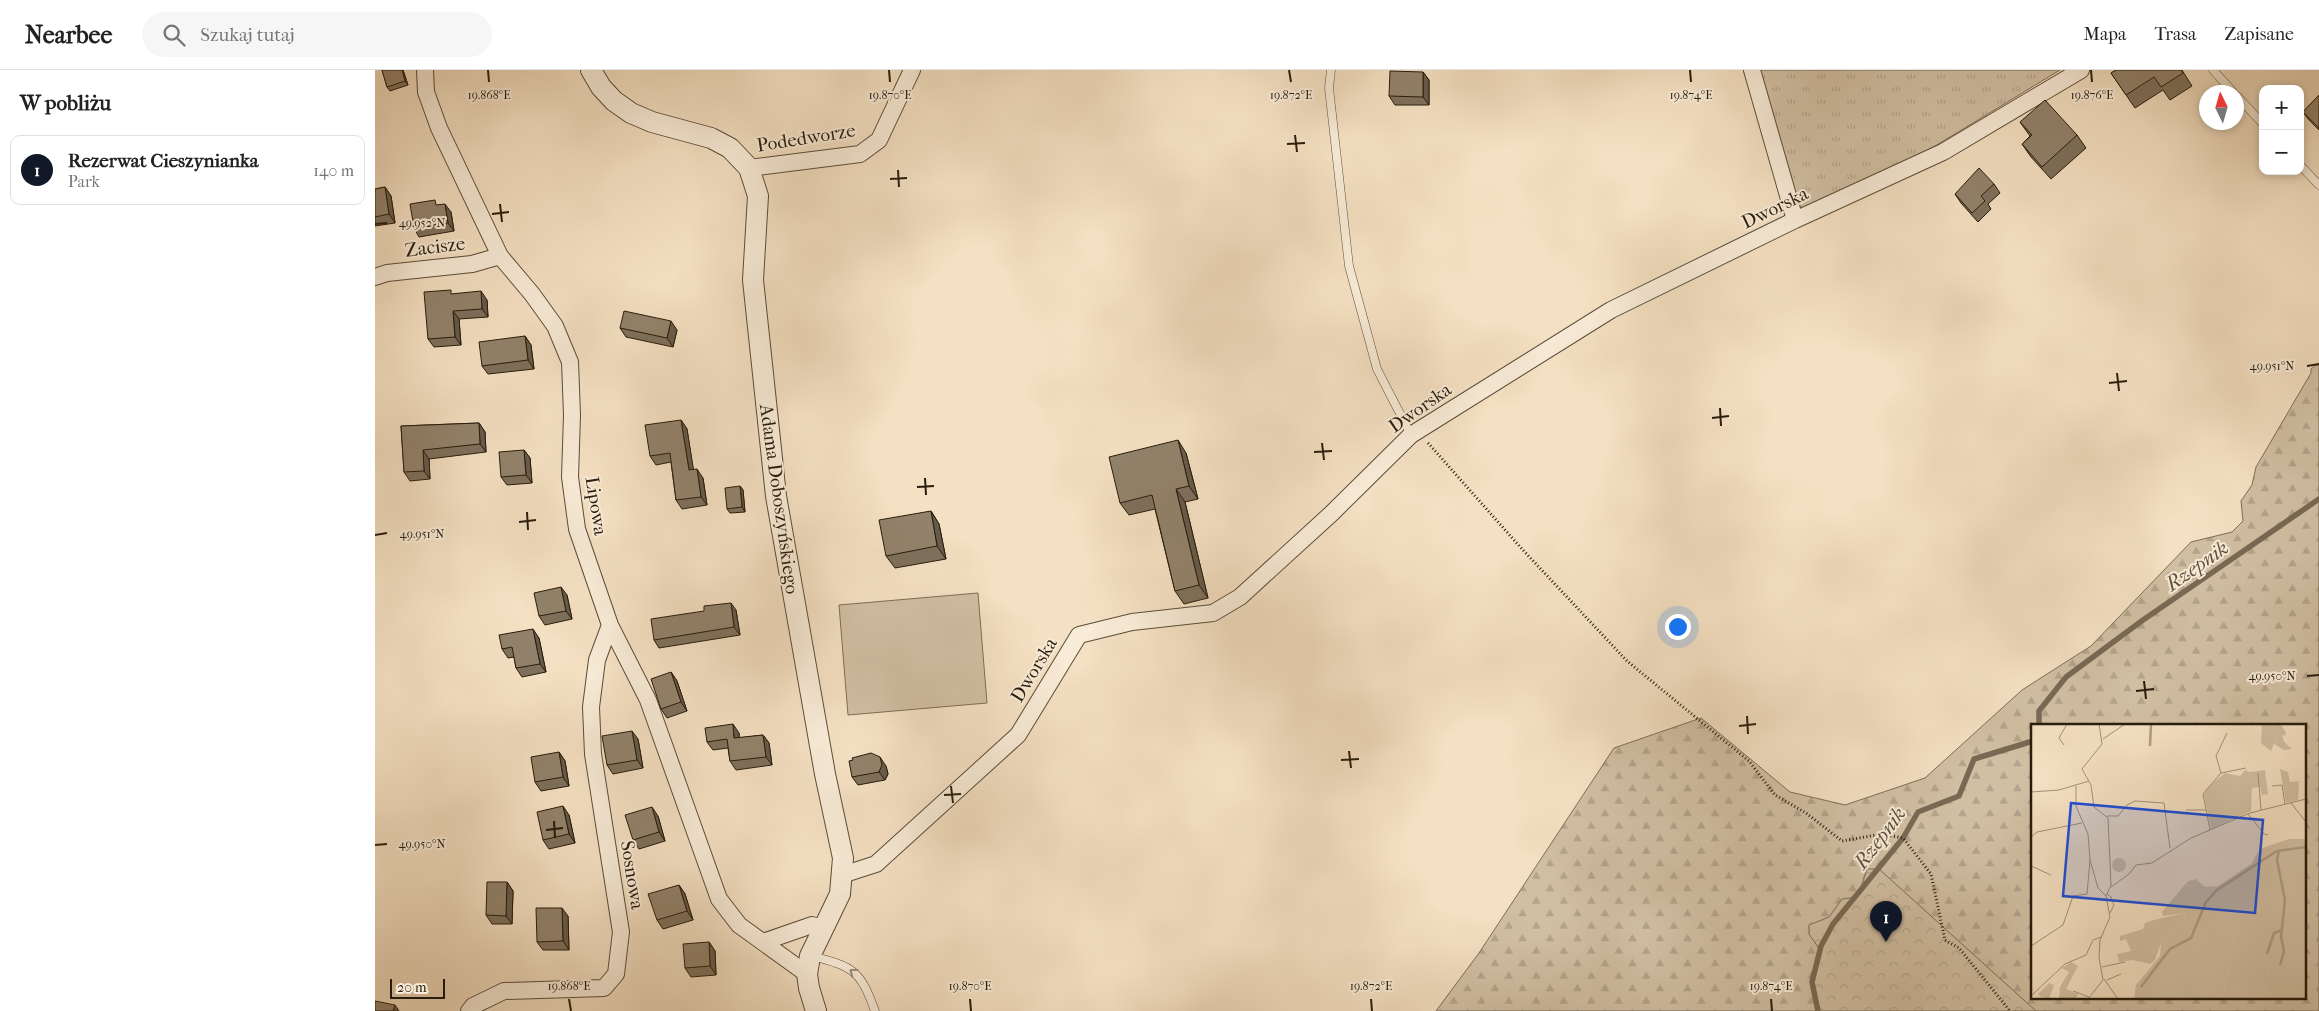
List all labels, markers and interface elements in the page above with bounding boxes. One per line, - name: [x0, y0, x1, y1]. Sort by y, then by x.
- search box: [142, 12, 492, 57]
- text: Nearbee: [25, 21, 112, 49]
- icon: search: [160, 21, 188, 49]
- text: Szukaj tutaj: [200, 24, 295, 46]
- text: Mapa: [2084, 24, 2126, 45]
- text: Trasa: [2154, 24, 2196, 45]
- text: Zapisane: [2224, 24, 2294, 45]
- north arrow: [2199, 85, 2244, 130]
- map controls: [2259, 85, 2304, 175]
- button: +: [2259, 85, 2304, 130]
- text: 19.868°E: [467, 88, 511, 102]
- text: 19.870°E: [869, 88, 912, 102]
- text: 19.872°E: [1270, 88, 1312, 102]
- text: 19.874°E: [1669, 88, 1713, 102]
- text: 19.876°E: [2071, 88, 2113, 102]
- text: W pobliżu: [20, 91, 111, 115]
- street label: Podedworze: [755, 119, 857, 157]
- button: −: [2259, 130, 2304, 175]
- text: Rezerwat Cieszynianka: [68, 150, 258, 172]
- text: 1: [34, 161, 40, 180]
- text: 140 m: [313, 161, 354, 180]
- text: Park: [68, 172, 100, 191]
- street label: Dworska: [1738, 182, 1812, 234]
- text: 49.952°N: [399, 216, 445, 230]
- street label: Zacisze: [404, 232, 466, 262]
- text: 49.951°N: [2250, 359, 2294, 373]
- street label: Dworska: [1384, 378, 1456, 437]
- street label: Adama Doboszyńskiego: [755, 402, 803, 596]
- street label: Lipowa: [580, 475, 612, 537]
- text: 49.951°N: [400, 527, 444, 541]
- water label: Rzepnik: [2160, 536, 2233, 597]
- your location: [1665, 614, 1691, 640]
- street label: Dworska: [1006, 634, 1062, 706]
- text: 49.950°N: [2248, 669, 2296, 683]
- inset map: [2031, 724, 2307, 998]
- water label: Rzepnik: [1848, 803, 1911, 875]
- text: 49.950°N: [398, 837, 446, 851]
- street label: Sosnowa: [616, 839, 648, 911]
- pin: 1: [1870, 901, 1902, 942]
- one-way arrow: [850, 969, 859, 977]
- scale bar: [390, 976, 445, 999]
- text: 20 m: [397, 979, 427, 996]
- text: 19.868°E: [547, 979, 591, 993]
- text: 19.870°E: [949, 979, 992, 993]
- text: 19.872°E: [1350, 979, 1392, 993]
- text: 19.874°E: [1749, 979, 1793, 993]

